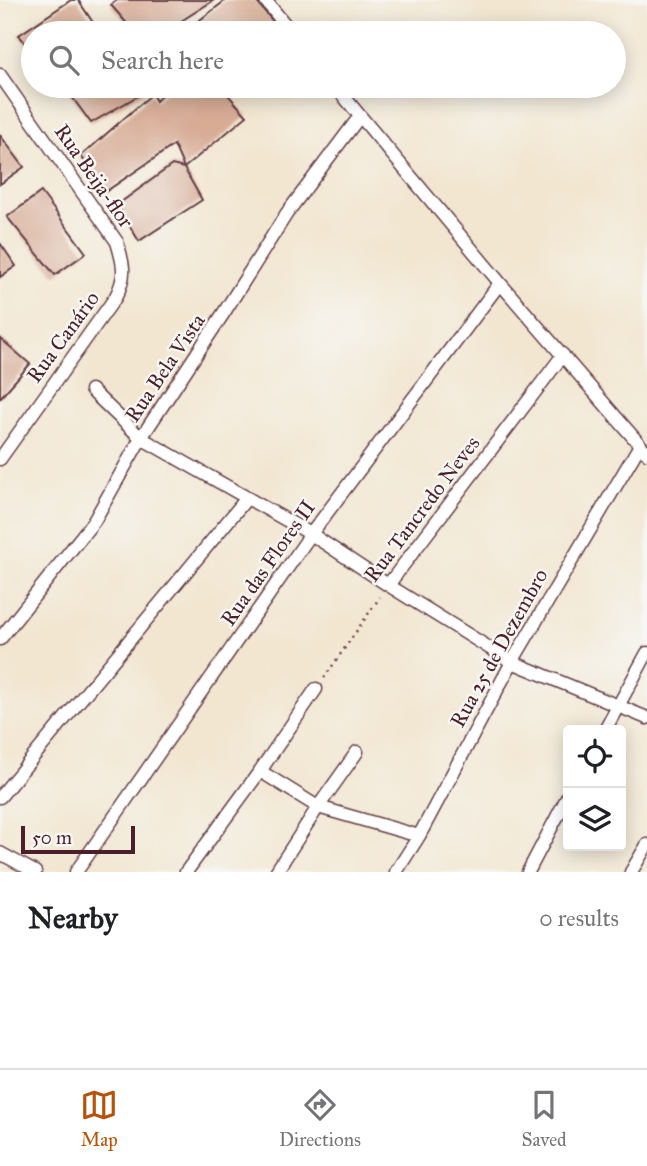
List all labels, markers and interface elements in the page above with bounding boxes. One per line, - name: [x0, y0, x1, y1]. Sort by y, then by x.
- search box: [21, 21, 626, 98]
- icon: search: [45, 41, 83, 79]
- text: Search here: [101, 44, 224, 76]
- street label: Rua Beija-flor: [49, 119, 139, 233]
- street label: Rua Canário: [21, 286, 105, 388]
- street label: Rua Bela Vista: [119, 309, 211, 427]
- street label: Rua Tancredo Neves: [359, 431, 485, 587]
- street label: Rua das Flores II: [215, 495, 321, 631]
- street label: Rua 25 de Dezembro: [445, 564, 553, 732]
- map controls: [563, 725, 626, 851]
- button: locate: [563, 725, 626, 788]
- button: layers: [563, 788, 626, 851]
- scale bar: [21, 823, 135, 855]
- text: 50 m: [32, 826, 72, 849]
- text: Nearby: [28, 900, 118, 936]
- text: 0 results: [539, 904, 619, 932]
- tab: Map: [80, 1086, 118, 1151]
- tab: Directions: [279, 1086, 361, 1151]
- tab: Saved: [522, 1086, 567, 1151]

